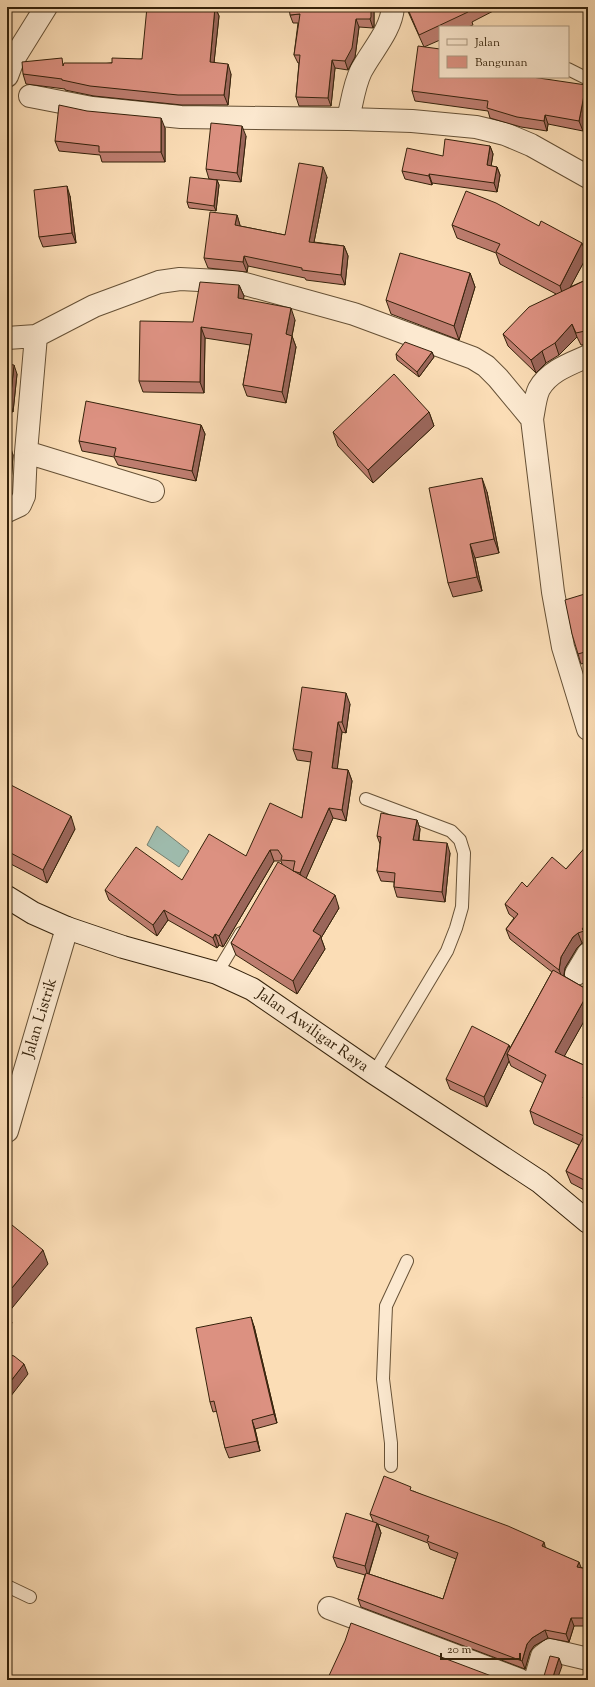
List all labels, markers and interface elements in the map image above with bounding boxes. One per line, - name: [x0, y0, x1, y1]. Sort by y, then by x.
- legend: [439, 26, 569, 78]
- text: Jalan: [474, 34, 500, 52]
- text: Bangunan: [475, 54, 528, 72]
- street label: Jalan Listrik: [18, 975, 64, 1061]
- street label: Jalan Awiligar Raya: [250, 983, 373, 1079]
- scale bar: [441, 1635, 520, 1661]
- text: 20 m: [447, 1641, 472, 1659]

